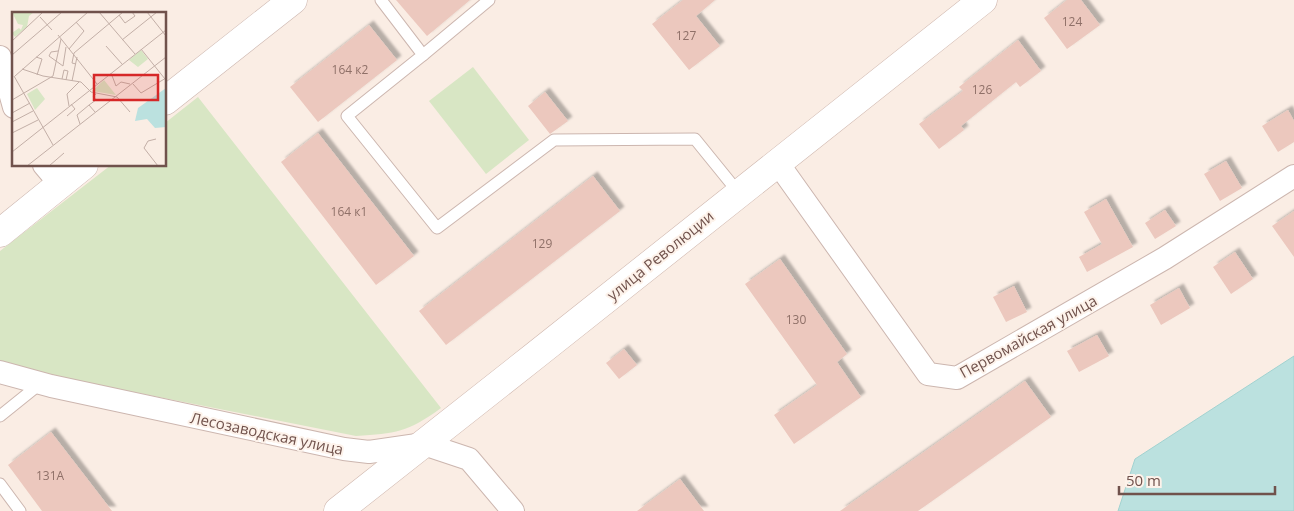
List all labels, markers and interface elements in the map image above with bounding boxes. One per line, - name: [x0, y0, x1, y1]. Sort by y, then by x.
- inset map: [12, 12, 166, 166]
- house number: 124: [1062, 13, 1082, 30]
- house number: 127: [676, 27, 696, 44]
- house number: 164 к2: [332, 61, 369, 78]
- house number: 126: [972, 81, 992, 98]
- house number: 164 к1: [331, 203, 367, 220]
- street label: улица Революции: [602, 206, 718, 304]
- house number: 129: [532, 235, 552, 252]
- street label: Первомайская улица: [956, 290, 1100, 382]
- house number: 130: [786, 311, 806, 328]
- street label: Лесозаводская улица: [189, 407, 345, 459]
- scale bar: [1119, 464, 1275, 496]
- house number: 131А: [36, 467, 64, 484]
- text: 50 m: [1126, 470, 1161, 490]

